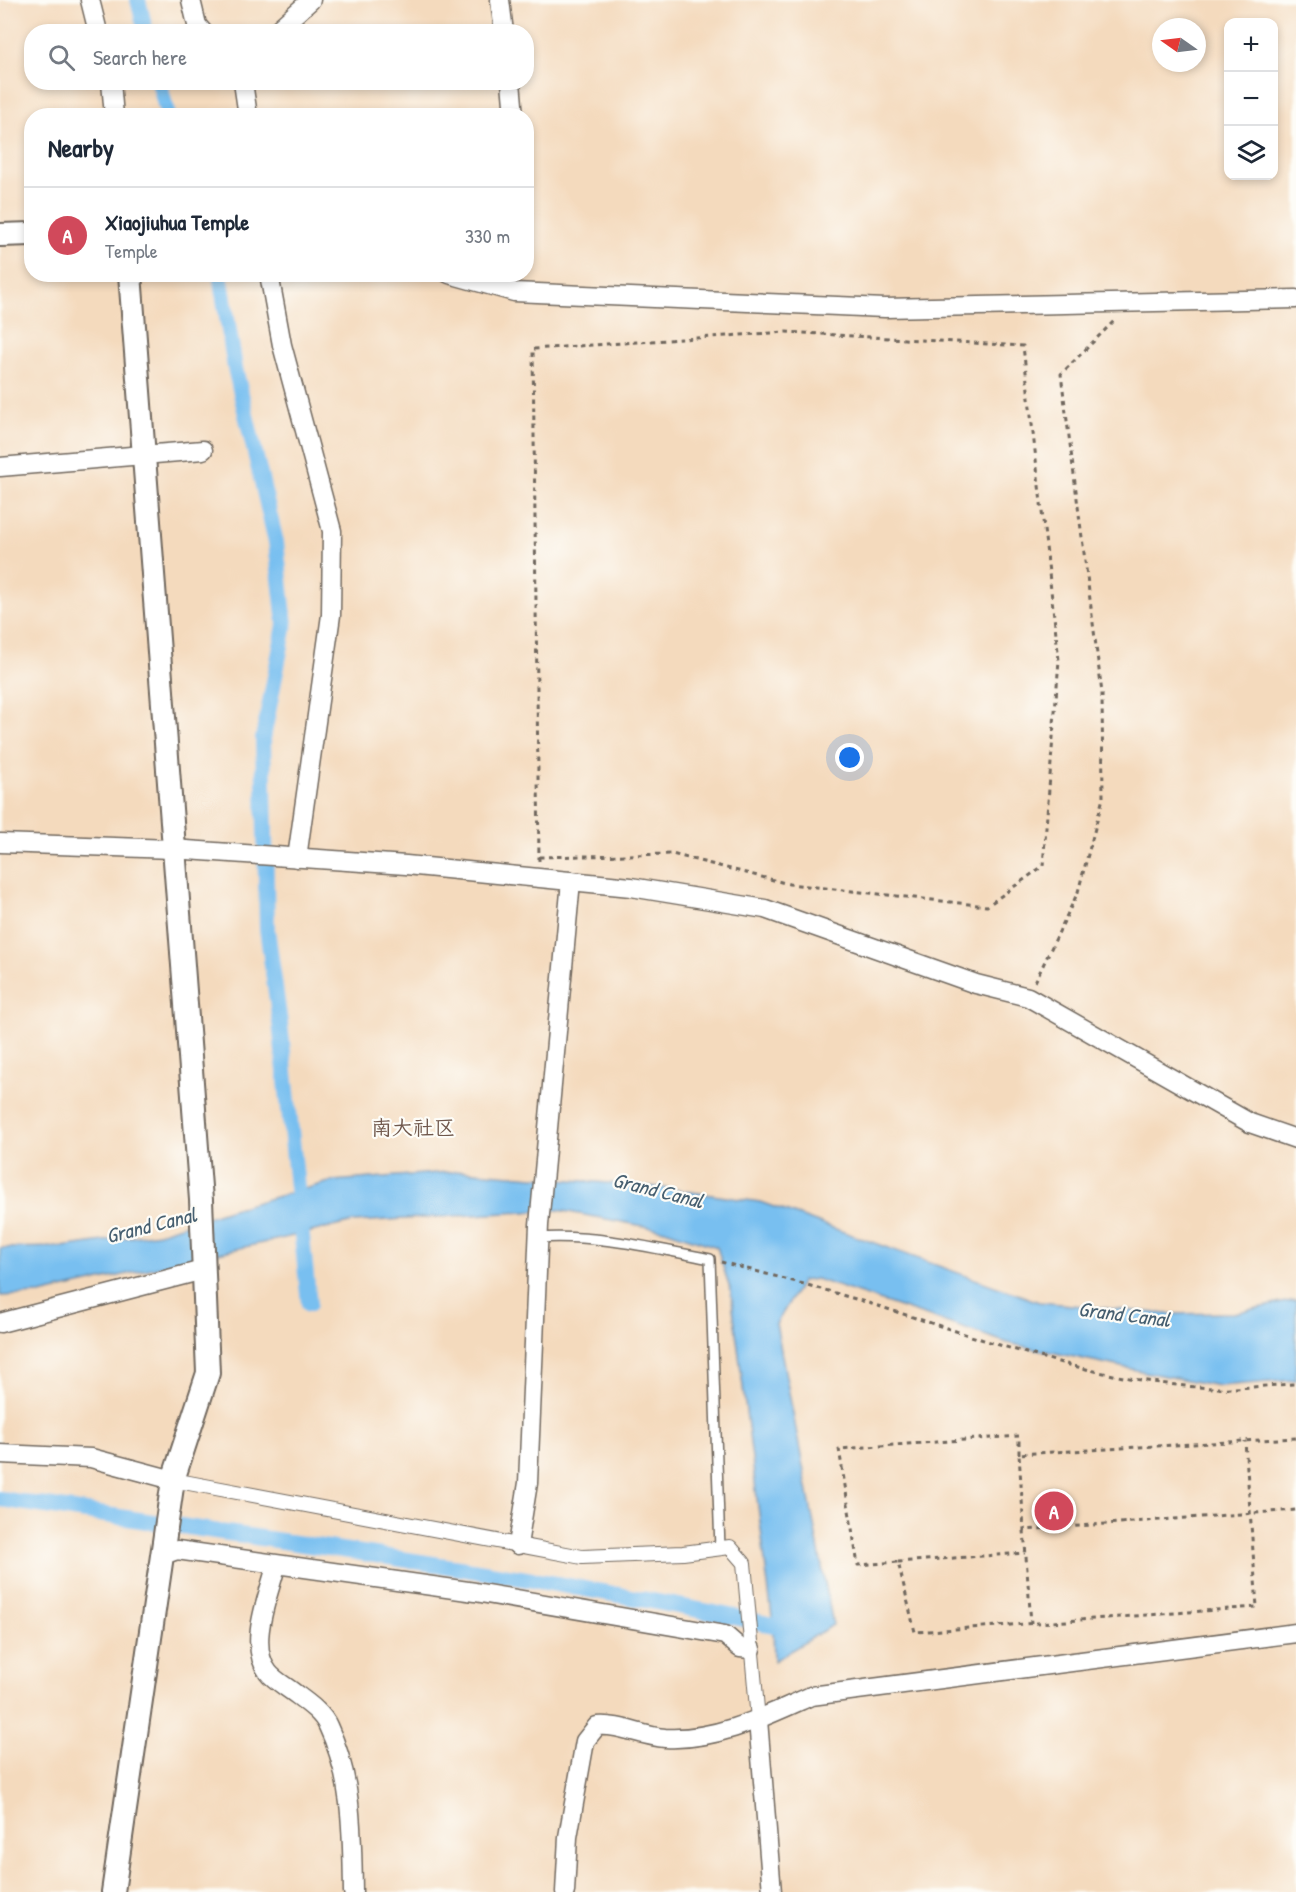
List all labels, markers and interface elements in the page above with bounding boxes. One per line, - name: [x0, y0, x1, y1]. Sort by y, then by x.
- north arrow: [1152, 18, 1206, 72]
- map controls: [1224, 18, 1278, 180]
- button: +: [1224, 18, 1278, 72]
- search box: [24, 24, 534, 90]
- icon: search: [45, 41, 78, 74]
- text: Search here: [93, 42, 187, 72]
- button: −: [1224, 72, 1278, 126]
- button: layers: [1224, 126, 1278, 180]
- text: Nearby: [48, 130, 114, 165]
- text: Xiaojiuhua Temple: [105, 207, 249, 237]
- text: A: [63, 222, 72, 249]
- text: 330 m: [465, 222, 510, 249]
- text: Temple: [105, 237, 158, 264]
- your location: [835, 743, 864, 772]
- district label: 南大社区: [371, 1113, 455, 1142]
- water label: Grand Canal: [610, 1165, 707, 1216]
- water label: Grand Canal: [103, 1199, 200, 1250]
- water label: Grand Canal: [1077, 1294, 1173, 1334]
- pin: A: [1034, 1488, 1074, 1534]

